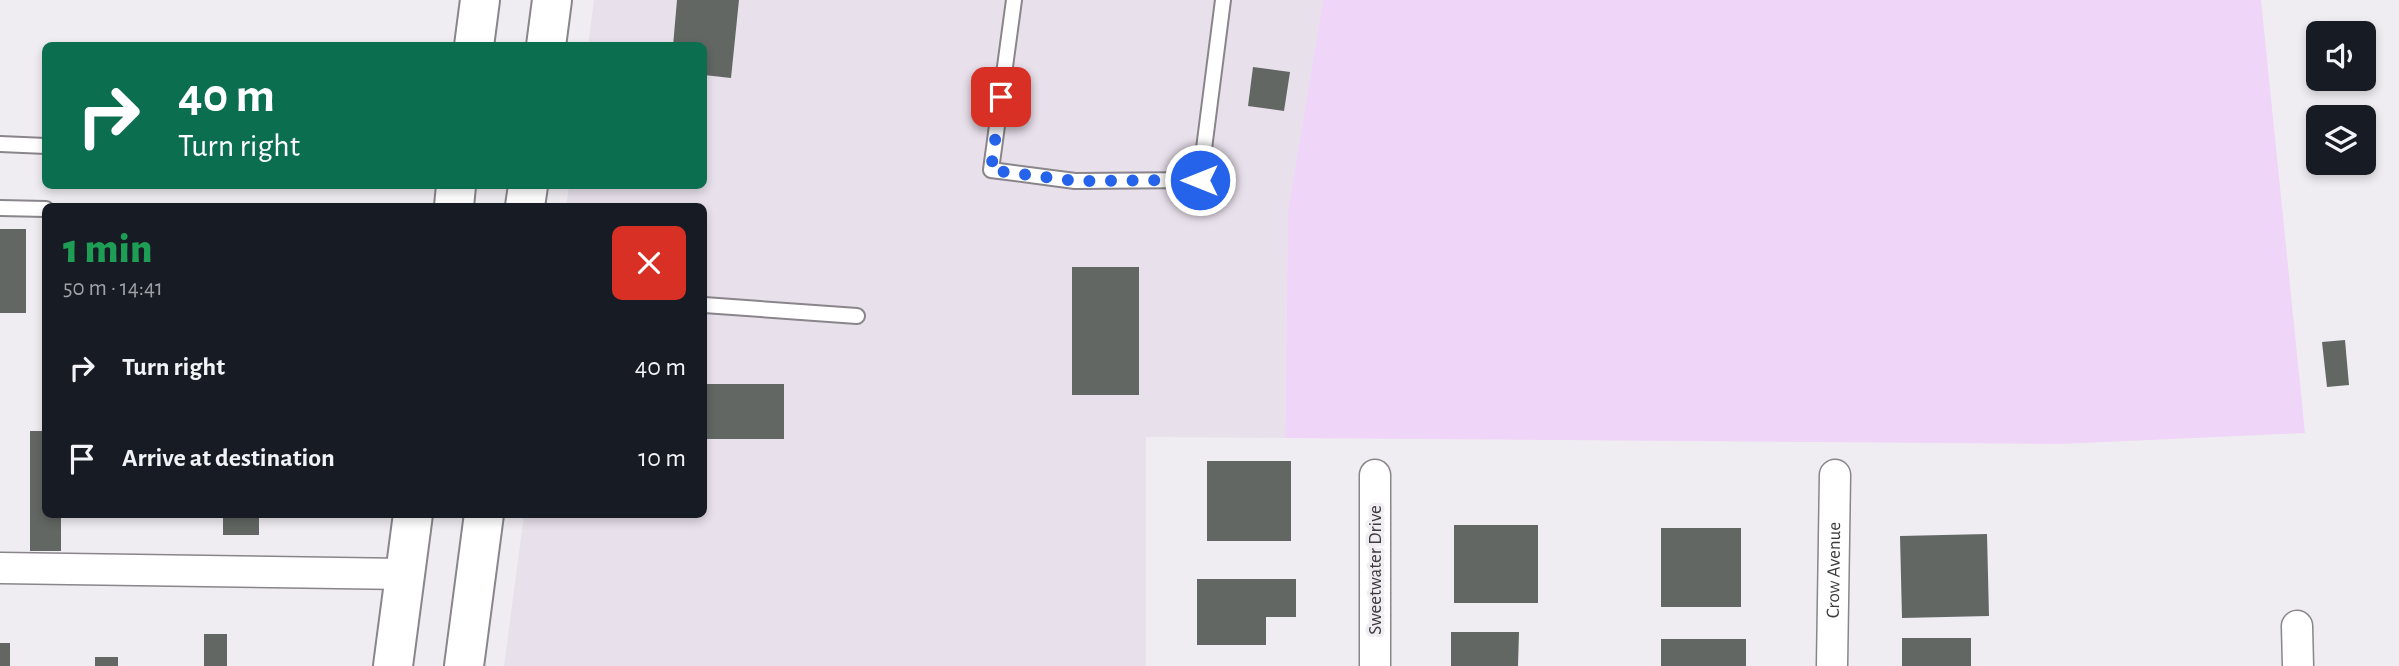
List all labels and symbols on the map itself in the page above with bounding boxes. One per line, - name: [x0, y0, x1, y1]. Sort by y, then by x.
- pin: [971, 67, 1031, 127]
- position arrow: [1163, 143, 1237, 217]
- street label: Sweetwater Drive: [1366, 505, 1385, 635]
- street label: Crow Avenue: [1823, 522, 1844, 618]

